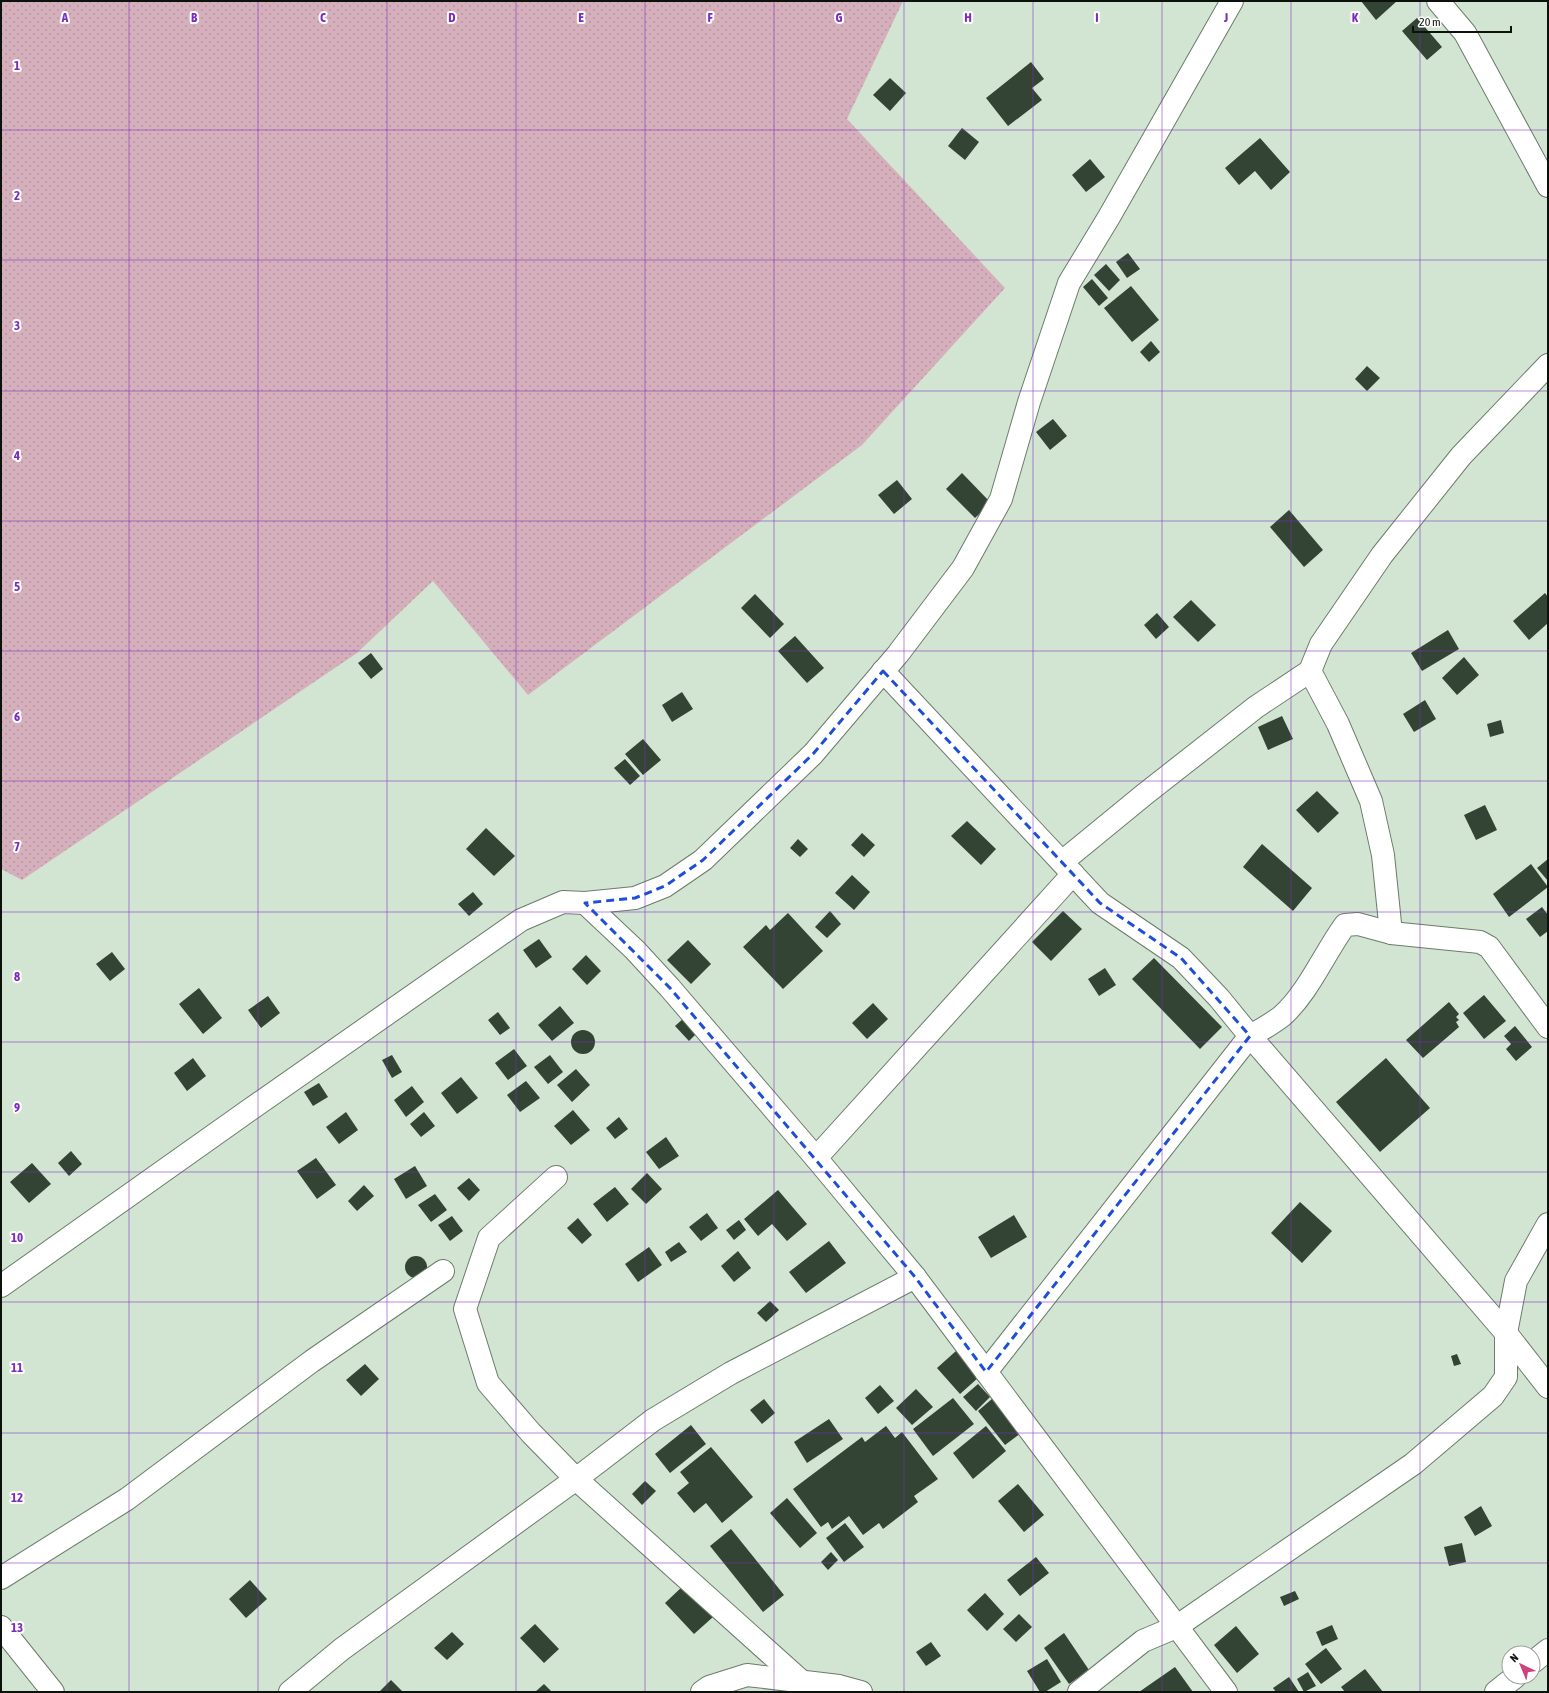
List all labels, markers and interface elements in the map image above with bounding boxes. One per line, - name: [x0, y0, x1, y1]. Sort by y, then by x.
- scale bar: [1413, 8, 1511, 34]
- text: A: [61, 10, 69, 25]
- text: B: [191, 10, 198, 25]
- text: C: [320, 10, 326, 25]
- text: D: [448, 10, 456, 25]
- text: E: [578, 10, 584, 25]
- text: F: [707, 10, 713, 25]
- text: G: [836, 10, 843, 25]
- text: H: [964, 10, 972, 25]
- text: I: [1095, 10, 1099, 25]
- text: J: [1223, 10, 1228, 25]
- text: K: [1352, 10, 1359, 25]
- text: 20 m: [1419, 15, 1441, 29]
- text: 1: [14, 58, 20, 73]
- text: 2: [14, 188, 20, 203]
- text: 3: [14, 318, 20, 333]
- text: 4: [13, 448, 20, 463]
- text: 5: [14, 579, 20, 594]
- text: 6: [14, 709, 20, 724]
- text: 7: [14, 839, 20, 854]
- text: 8: [14, 969, 20, 984]
- text: 9: [14, 1100, 20, 1115]
- text: 10: [11, 1230, 23, 1245]
- text: 11: [11, 1360, 23, 1375]
- text: 12: [11, 1490, 23, 1505]
- text: 13: [11, 1620, 23, 1635]
- north arrow: [1501, 1645, 1541, 1685]
- text: N: [1508, 1651, 1521, 1664]

